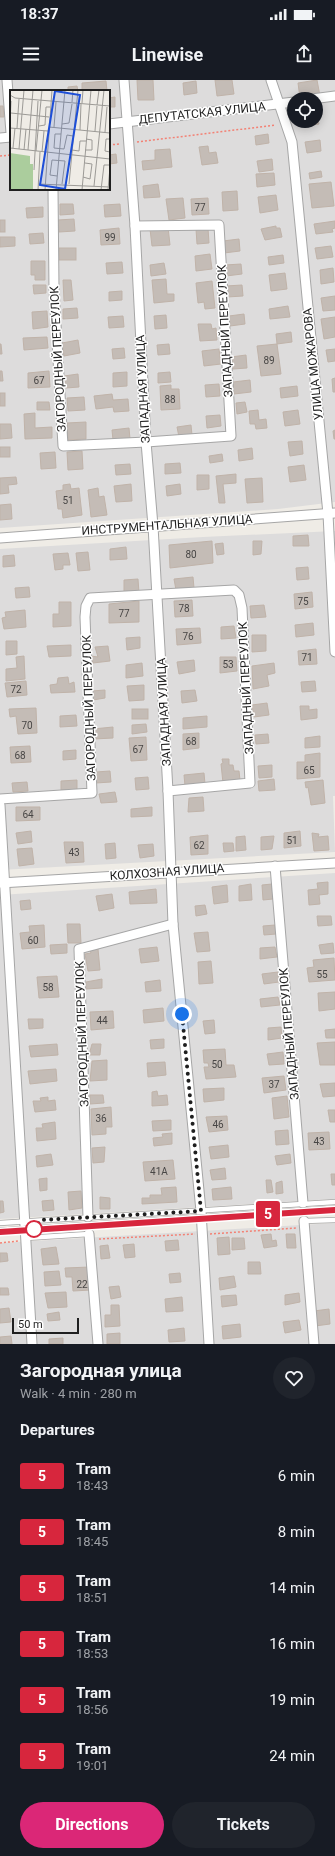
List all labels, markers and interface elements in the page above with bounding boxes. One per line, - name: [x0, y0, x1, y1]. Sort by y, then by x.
- text: 18:37: [20, 5, 59, 23]
- icon: menu: [20, 43, 42, 65]
- icon: share: [293, 43, 315, 65]
- text: Linewise: [132, 44, 203, 65]
- inset map: [10, 90, 110, 190]
- map controls: [287, 92, 323, 128]
- button: locate: [287, 92, 323, 128]
- street label: ДЕПУТАТСКАЯ УЛИЦА: [138, 99, 266, 127]
- house number: 77: [194, 202, 206, 213]
- house number: 99: [104, 232, 116, 243]
- street label: ЗАПАДНЫЙ ПЕРЕУЛОК: [214, 264, 235, 398]
- street label: ЗАГОРОДНЫЙ ПЕРЕУЛОК: [46, 285, 69, 432]
- street label: УЛИЦА МОЖАРОВА: [300, 307, 326, 421]
- street label: ЗАПАДНАЯ УЛИЦА: [133, 334, 153, 444]
- house number: 89: [263, 355, 275, 366]
- house number: 67: [33, 375, 45, 386]
- house number: 88: [164, 394, 176, 405]
- house number: 51: [62, 495, 74, 506]
- street label: ИНСТРУМЕНТАЛЬНАЯ УЛИЦА: [81, 512, 253, 538]
- house number: 80: [185, 549, 197, 560]
- house number: 75: [297, 596, 309, 607]
- house number: 78: [178, 603, 190, 614]
- house number: 77: [118, 608, 130, 619]
- street label: ЗАПАДНЫЙ ПЕРЕУЛОК: [235, 621, 256, 755]
- house number: 76: [182, 631, 194, 642]
- street label: ЗАГОРОДНЫЙ ПЕРЕУЛОК: [78, 634, 99, 781]
- house number: 71: [301, 652, 313, 663]
- street label: ЗАПАДНАЯ УЛИЦА: [154, 657, 174, 767]
- house number: 53: [222, 659, 234, 670]
- house number: 72: [10, 684, 22, 695]
- house number: 70: [21, 720, 33, 731]
- house number: 68: [185, 736, 197, 747]
- house number: 67: [132, 744, 144, 755]
- house number: 68: [14, 750, 26, 761]
- house number: 65: [303, 765, 315, 776]
- house number: 64: [22, 809, 34, 820]
- house number: 51: [286, 835, 298, 846]
- house number: 62: [193, 840, 205, 851]
- house number: 43: [68, 847, 80, 858]
- street label: КОЛХОЗНАЯ УЛИЦА: [109, 861, 225, 883]
- house number: 60: [27, 935, 39, 946]
- street label: ЗАГОРОДНЫЙ ПЕРЕУЛОК: [71, 960, 92, 1107]
- street label: ЗАПАДНЫЙ ПЕРЕУЛОК: [275, 967, 302, 1101]
- house number: 55: [316, 969, 328, 980]
- house number: 58: [42, 982, 54, 993]
- your location: [172, 1004, 192, 1024]
- house number: 44: [96, 1015, 108, 1026]
- house number: 50: [211, 1059, 223, 1070]
- house number: 37: [268, 1079, 280, 1090]
- house number: 36: [95, 1113, 107, 1124]
- house number: 46: [212, 1119, 224, 1130]
- house number: 43: [313, 1136, 325, 1147]
- house number: 41А: [150, 1166, 168, 1177]
- line badge: 5: [255, 1201, 281, 1227]
- text: 5: [264, 1206, 272, 1222]
- unlabelled marker: [25, 1220, 43, 1238]
- house number: 22: [76, 1279, 88, 1290]
- scale bar: [12, 1316, 79, 1335]
- text: 50 m: [18, 1318, 43, 1331]
- button: heart: [273, 1357, 315, 1399]
- text: Загородная улица: [20, 1359, 182, 1382]
- text: Walk · 4 min · 280 m: [20, 1386, 137, 1401]
- text: Departures: [20, 1421, 95, 1439]
- text: Tram: [76, 1460, 111, 1478]
- text: 6 min: [278, 1467, 315, 1485]
- text: 5: [38, 1468, 46, 1484]
- text: 18:43: [76, 1478, 108, 1493]
- text: Tram: [76, 1516, 111, 1534]
- text: 8 min: [278, 1523, 315, 1541]
- text: 5: [38, 1524, 46, 1540]
- text: 18:45: [76, 1534, 108, 1549]
- text: Tram: [76, 1572, 111, 1590]
- text: 14 min: [269, 1579, 315, 1597]
- text: 5: [38, 1580, 46, 1596]
- text: 18:51: [76, 1590, 108, 1605]
- text: Tram: [76, 1628, 111, 1646]
- text: 16 min: [269, 1635, 315, 1653]
- text: 5: [38, 1636, 46, 1652]
- text: 18:53: [76, 1646, 108, 1661]
- text: Tram: [76, 1684, 111, 1702]
- text: 19 min: [269, 1691, 315, 1709]
- text: 5: [38, 1692, 46, 1708]
- text: 18:56: [76, 1702, 108, 1717]
- text: Tram: [76, 1740, 111, 1758]
- text: 24 min: [269, 1747, 315, 1765]
- text: 5: [38, 1748, 46, 1764]
- text: 19:01: [76, 1758, 108, 1773]
- button: Directions: [20, 1802, 164, 1848]
- button: Tickets: [172, 1802, 315, 1848]

